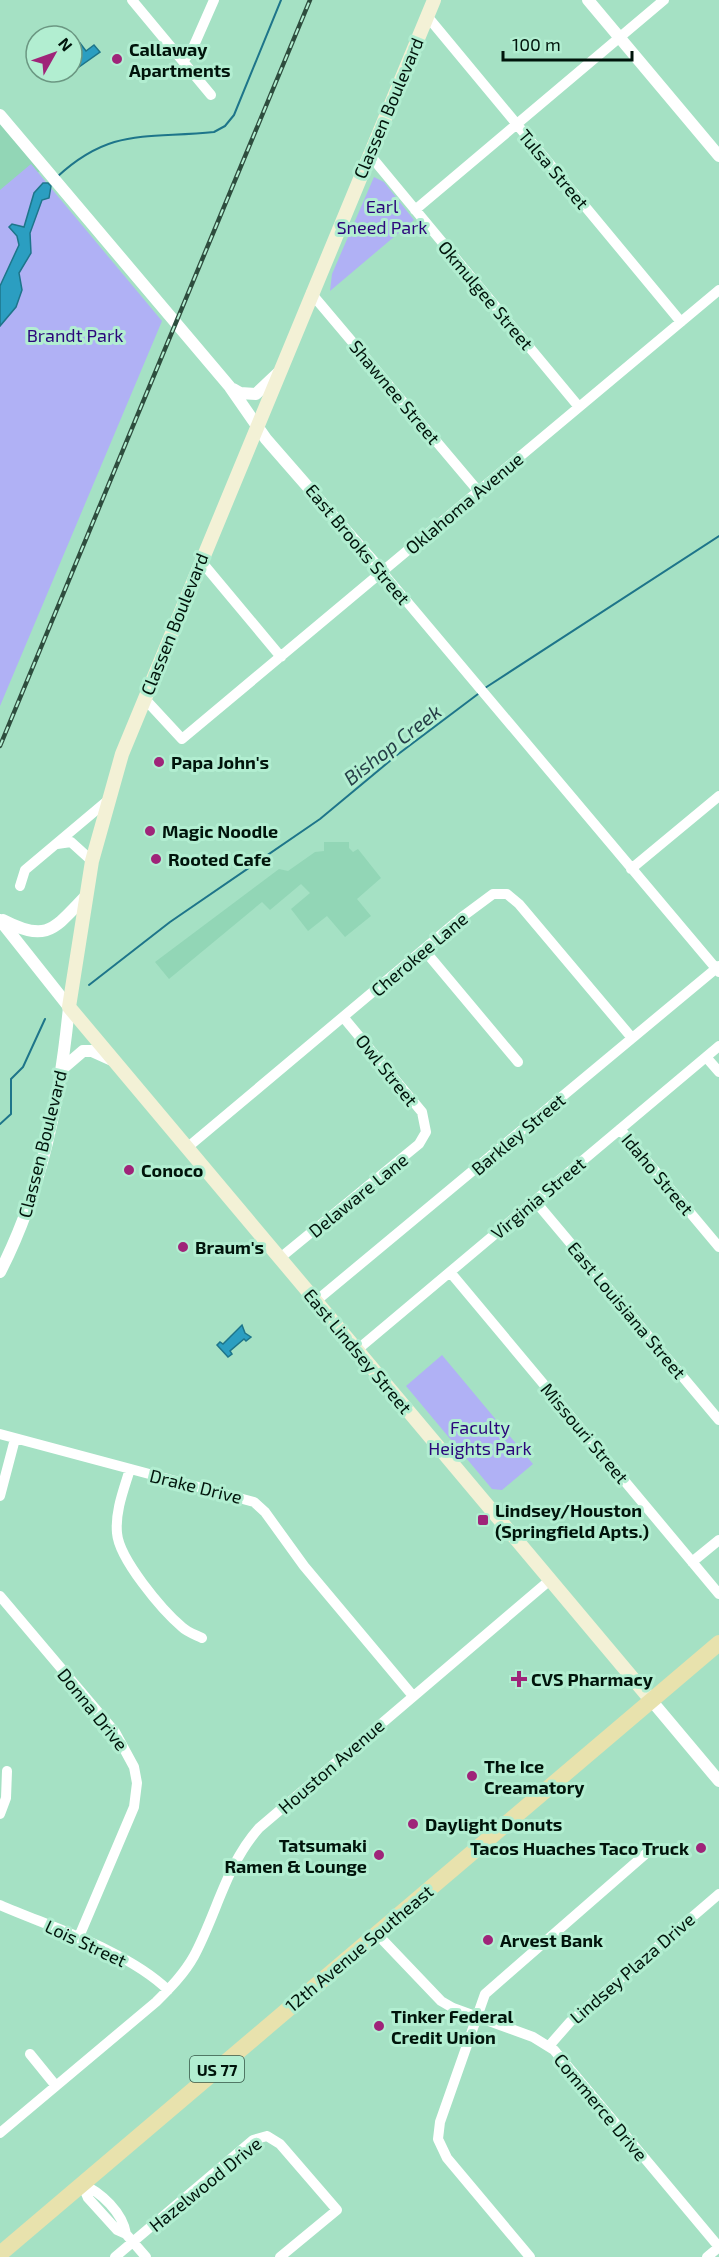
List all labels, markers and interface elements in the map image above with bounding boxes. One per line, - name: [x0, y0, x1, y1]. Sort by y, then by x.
- north arrow: [24, 24, 84, 84]
- scale bar: [503, 24, 632, 62]
- text: 100 m: [512, 33, 561, 55]
- text: N: [55, 34, 77, 55]
- street label: Classen Boulevard: [348, 34, 428, 182]
- place label: Callaway Apartments: [129, 38, 231, 81]
- marker: Callaway Apartments: [110, 52, 124, 66]
- street label: Tulsa Street: [514, 125, 594, 214]
- park label: Earl Sneed Park: [336, 195, 428, 238]
- street label: Okmulgee Street: [434, 236, 538, 354]
- park label: Brandt Park: [27, 324, 123, 346]
- street label: Shawnee Street: [345, 335, 445, 449]
- street label: Oklahoma Avenue: [401, 447, 527, 559]
- street label: East Brooks Street: [301, 479, 415, 609]
- street label: Classen Boulevard: [135, 550, 213, 698]
- water label: Bishop Creek: [338, 698, 446, 790]
- place label: Papa John's: [171, 751, 269, 773]
- marker: Papa John's: [152, 755, 166, 769]
- place label: Magic Noodle: [162, 820, 278, 842]
- marker: Magic Noodle: [143, 824, 157, 838]
- place label: Rooted Cafe: [168, 848, 271, 870]
- marker: Rooted Cafe: [149, 852, 163, 866]
- street label: Cherokee Lane: [366, 907, 472, 1001]
- street label: Owl Street: [351, 1030, 423, 1110]
- street label: Classen Boulevard: [13, 1068, 71, 1220]
- street label: Barkley Street: [467, 1088, 569, 1180]
- street label: Idaho Street: [618, 1129, 699, 1219]
- street label: Delaware Lane: [304, 1148, 412, 1242]
- street label: Virginia Street: [487, 1152, 590, 1244]
- place label: Conoco: [141, 1159, 203, 1181]
- marker: Conoco: [122, 1163, 136, 1177]
- place label: Braum's: [195, 1236, 264, 1258]
- street label: East Louisiana Street: [563, 1237, 691, 1383]
- marker: Braum's: [176, 1240, 190, 1254]
- street label: East Lindsey Street: [299, 1284, 417, 1418]
- street label: Missouri Street: [536, 1378, 634, 1488]
- park label: Faculty Heights Park: [428, 1416, 532, 1459]
- street label: Drake Drive: [148, 1464, 244, 1508]
- place label: Lindsey/Houston (Springfield Apts.): [495, 1499, 649, 1542]
- marker: Lindsey/Houston (Springfield Apts.): [476, 1513, 490, 1527]
- street label: Donna Drive: [53, 1663, 133, 1755]
- place label: CVS Pharmacy: [531, 1668, 654, 1690]
- marker: CVS Pharmacy: [512, 1672, 526, 1686]
- street label: Houston Avenue: [274, 1714, 388, 1818]
- place label: The Ice Creamatory: [484, 1755, 585, 1798]
- marker: The Ice Creamatory: [465, 1769, 479, 1783]
- place label: Daylight Donuts: [425, 1813, 562, 1835]
- marker: Daylight Donuts: [406, 1817, 420, 1831]
- place label: Tatsumaki Ramen & Lounge: [224, 1834, 367, 1877]
- place label: Tacos Huaches Taco Truck: [470, 1837, 689, 1859]
- marker: Tacos Huaches Taco Truck: [694, 1841, 708, 1855]
- marker: Tatsumaki Ramen & Lounge: [372, 1848, 386, 1862]
- street label: 12th Avenue Southeast: [281, 1880, 437, 2016]
- street label: Lindsey Plaza Drive: [565, 1908, 699, 2028]
- street label: Lois Street: [42, 1915, 130, 1971]
- place label: Arvest Bank: [500, 1929, 603, 1951]
- marker: Arvest Bank: [481, 1933, 495, 1947]
- place label: Tinker Federal Credit Union: [391, 2005, 513, 2048]
- marker: Tinker Federal Credit Union: [372, 2019, 386, 2033]
- street label: Commerce Drive: [550, 2049, 652, 2165]
- road number: US 77: [190, 2056, 244, 2082]
- street label: Hazelwood Drive: [144, 2132, 266, 2236]

